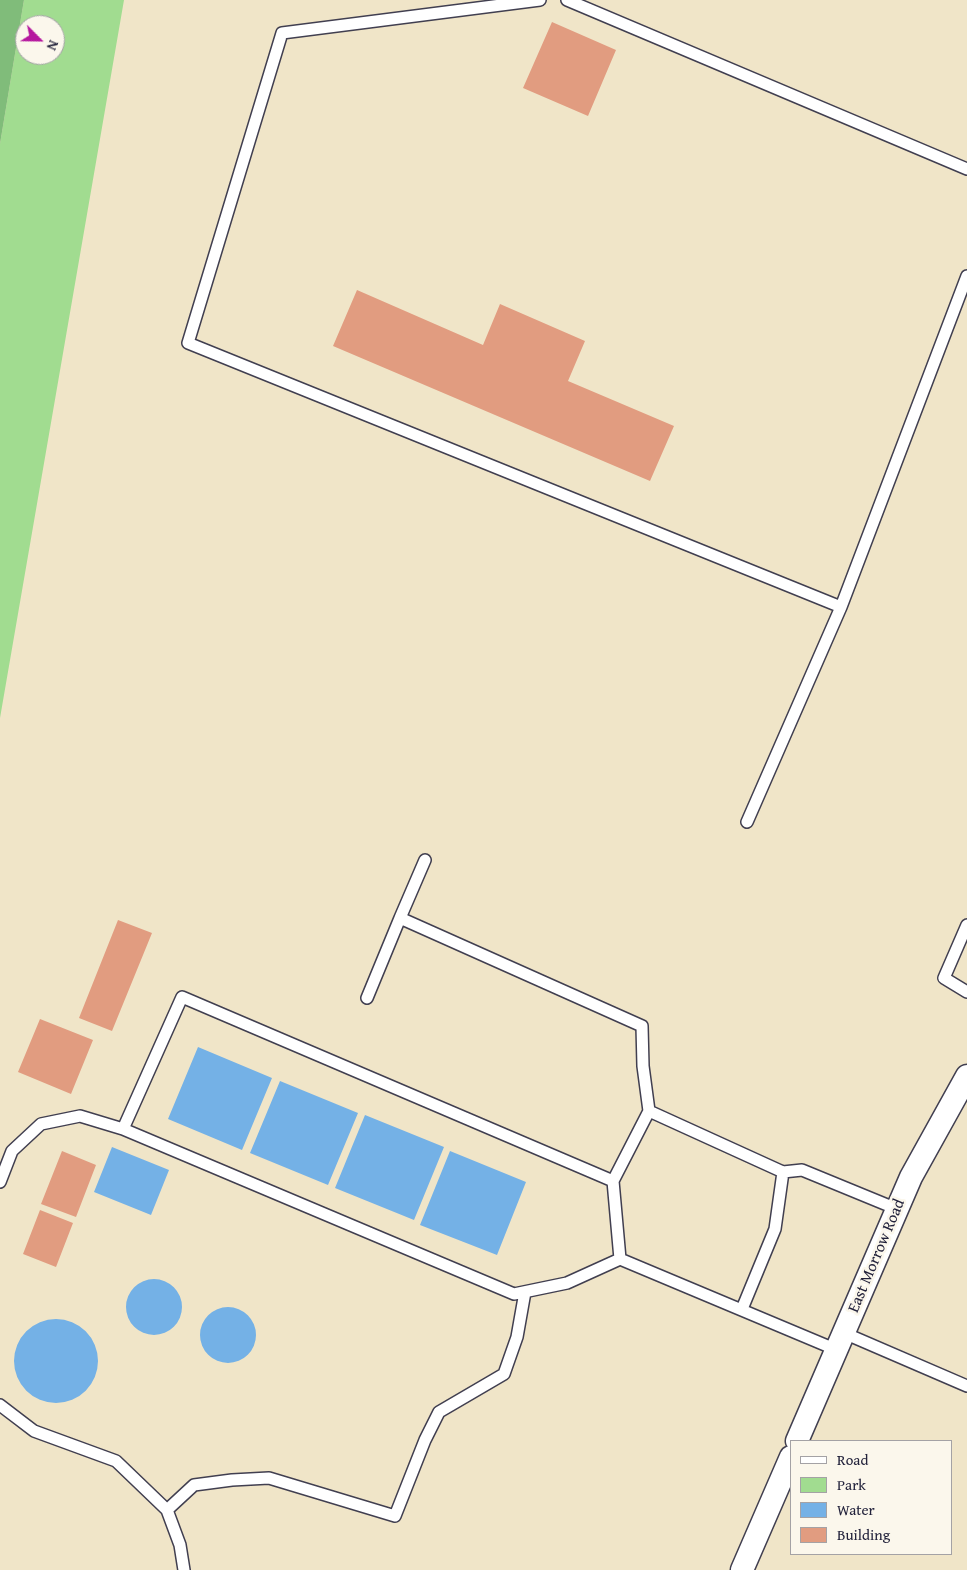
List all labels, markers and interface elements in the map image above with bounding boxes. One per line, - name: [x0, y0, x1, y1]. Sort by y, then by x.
- north arrow: [15, 15, 65, 65]
- text: N: [42, 37, 64, 54]
- street label: East Morrow Road: [844, 1196, 910, 1316]
- legend: [790, 1440, 952, 1555]
- text: Road: [837, 1449, 868, 1470]
- text: Park: [837, 1474, 866, 1495]
- text: Water: [837, 1499, 875, 1520]
- text: Building: [837, 1524, 890, 1545]

